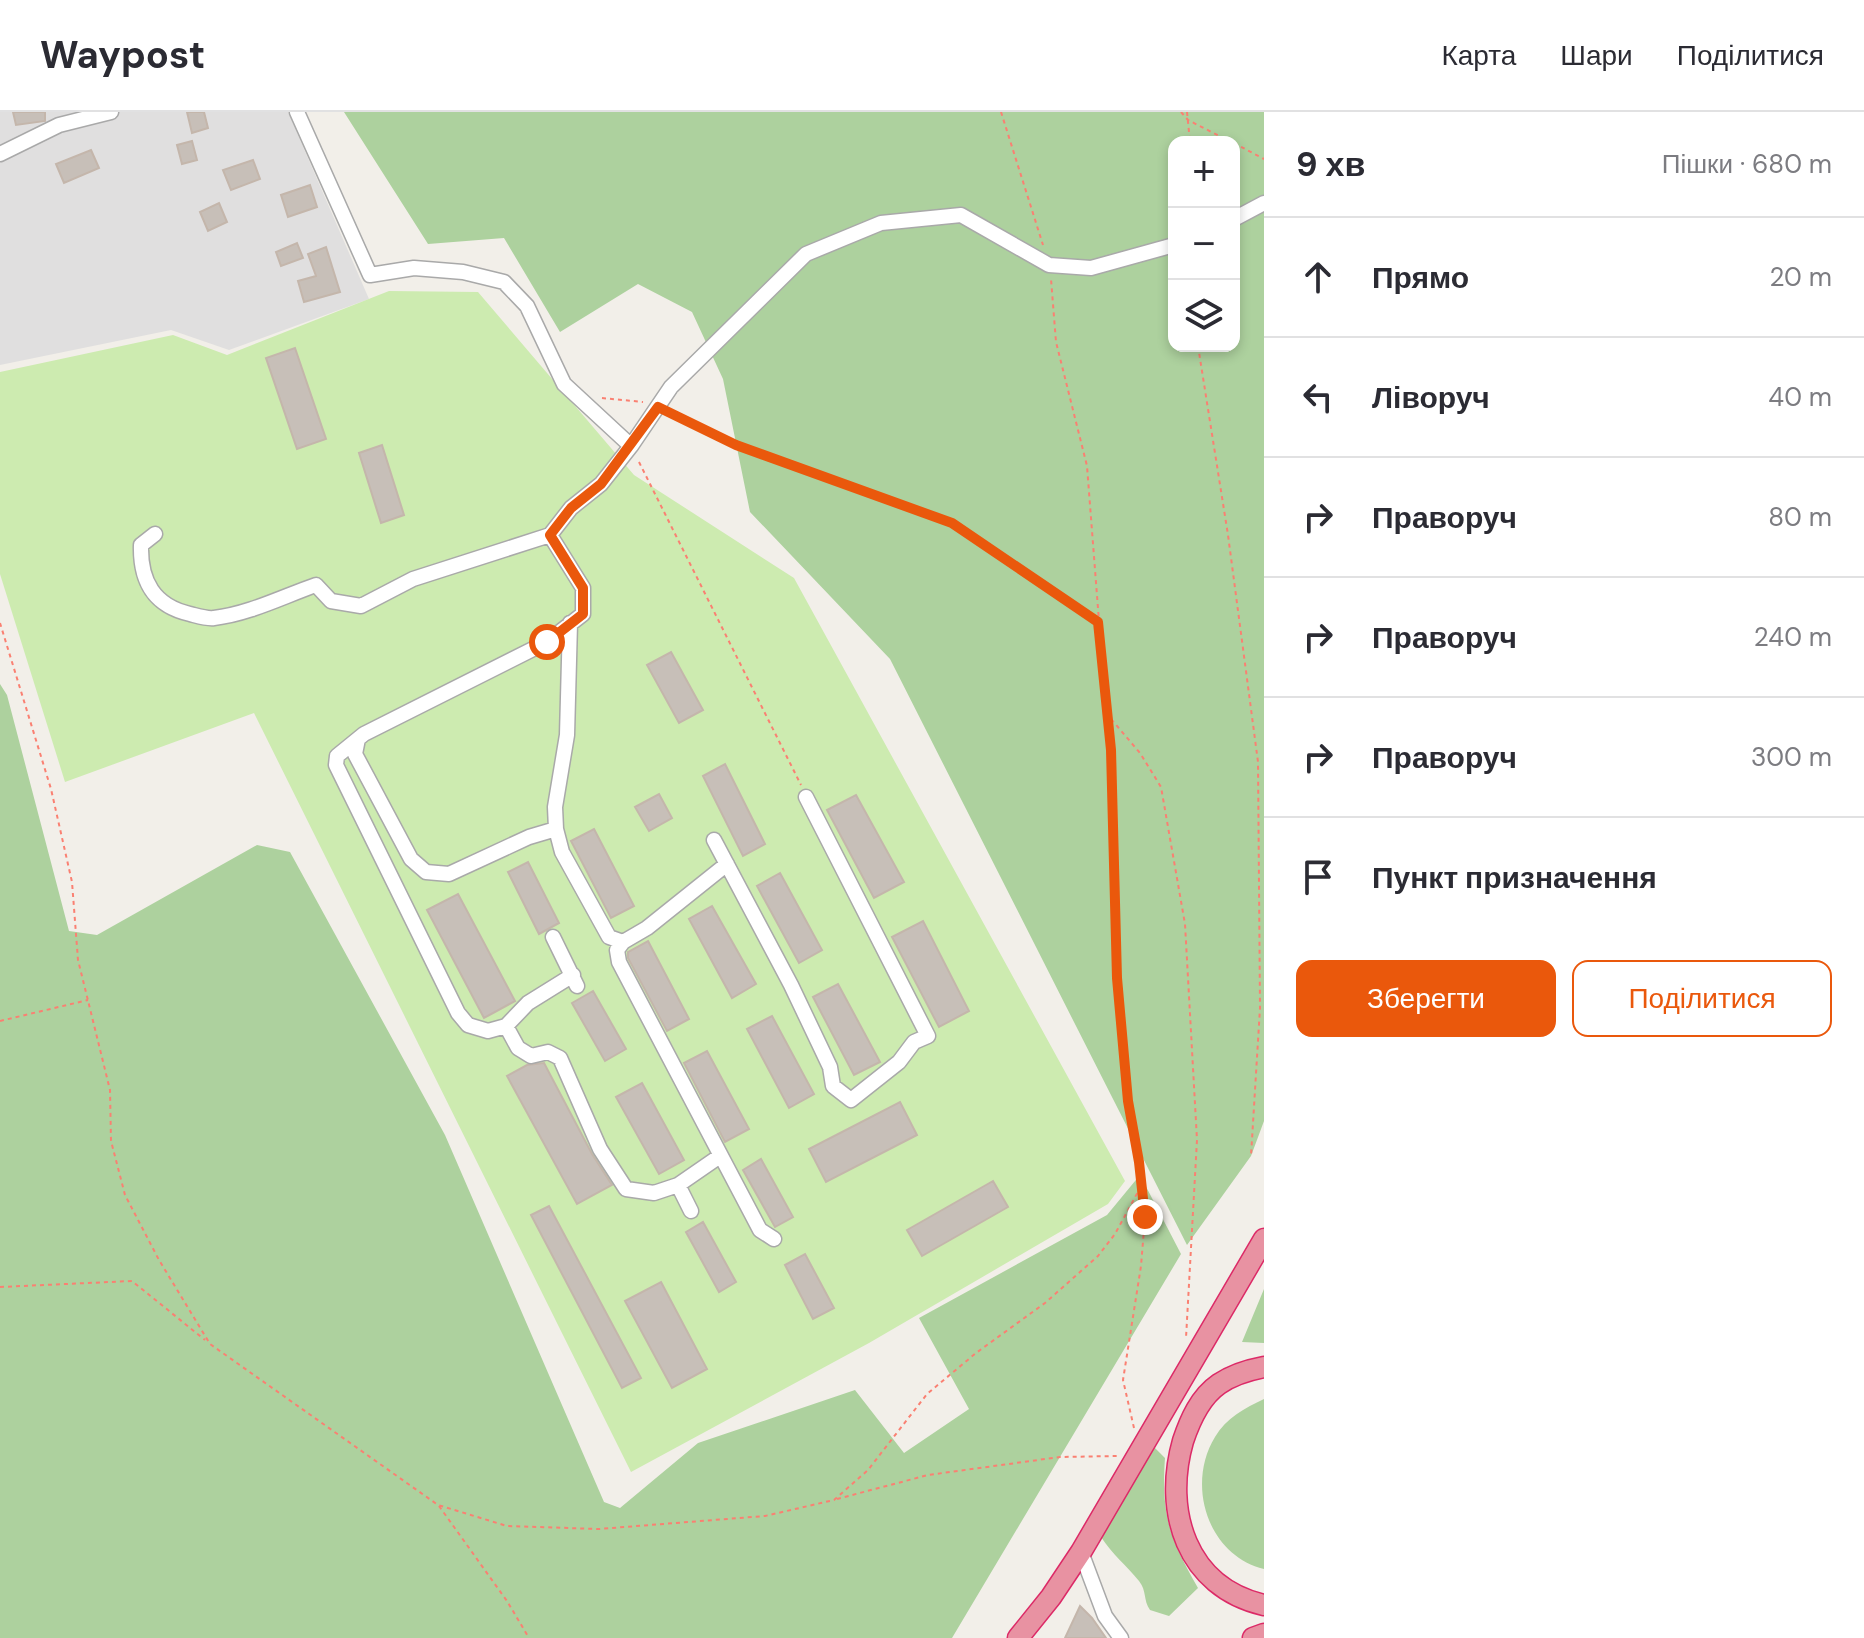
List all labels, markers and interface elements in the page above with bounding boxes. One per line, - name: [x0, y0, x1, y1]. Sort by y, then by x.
- text: Waypost: [40, 30, 205, 80]
- text: Карта: [1441, 37, 1516, 74]
- text: Шари: [1560, 37, 1633, 74]
- text: Поділитися: [1677, 37, 1824, 74]
- map controls: [1168, 136, 1240, 352]
- button: +: [1168, 136, 1240, 208]
- text: 9 хв: [1296, 142, 1365, 187]
- text: Пішки · 680 m: [1662, 147, 1832, 181]
- button: −: [1168, 208, 1240, 280]
- icon: ahead: [1296, 255, 1340, 299]
- text: Прямо: [1372, 258, 1469, 297]
- text: 20 m: [1769, 260, 1832, 294]
- button: layers: [1168, 280, 1240, 352]
- icon: left: [1296, 375, 1340, 419]
- text: Ліворуч: [1372, 378, 1490, 417]
- text: 40 m: [1768, 380, 1832, 414]
- icon: right: [1296, 495, 1340, 539]
- text: Праворуч: [1372, 498, 1517, 537]
- text: 80 m: [1768, 500, 1832, 534]
- icon: right: [1296, 615, 1340, 659]
- text: Праворуч: [1372, 618, 1517, 657]
- text: 240 m: [1754, 620, 1832, 654]
- route start: [529, 624, 565, 660]
- icon: right: [1296, 735, 1340, 779]
- text: Праворуч: [1372, 738, 1517, 777]
- text: 300 m: [1751, 740, 1832, 774]
- icon: arrive: [1296, 855, 1340, 899]
- text: Пункт призначення: [1372, 858, 1657, 897]
- button: Зберегти: [1296, 960, 1556, 1037]
- button: Поділитися: [1572, 960, 1832, 1037]
- route end: [1127, 1199, 1163, 1235]

